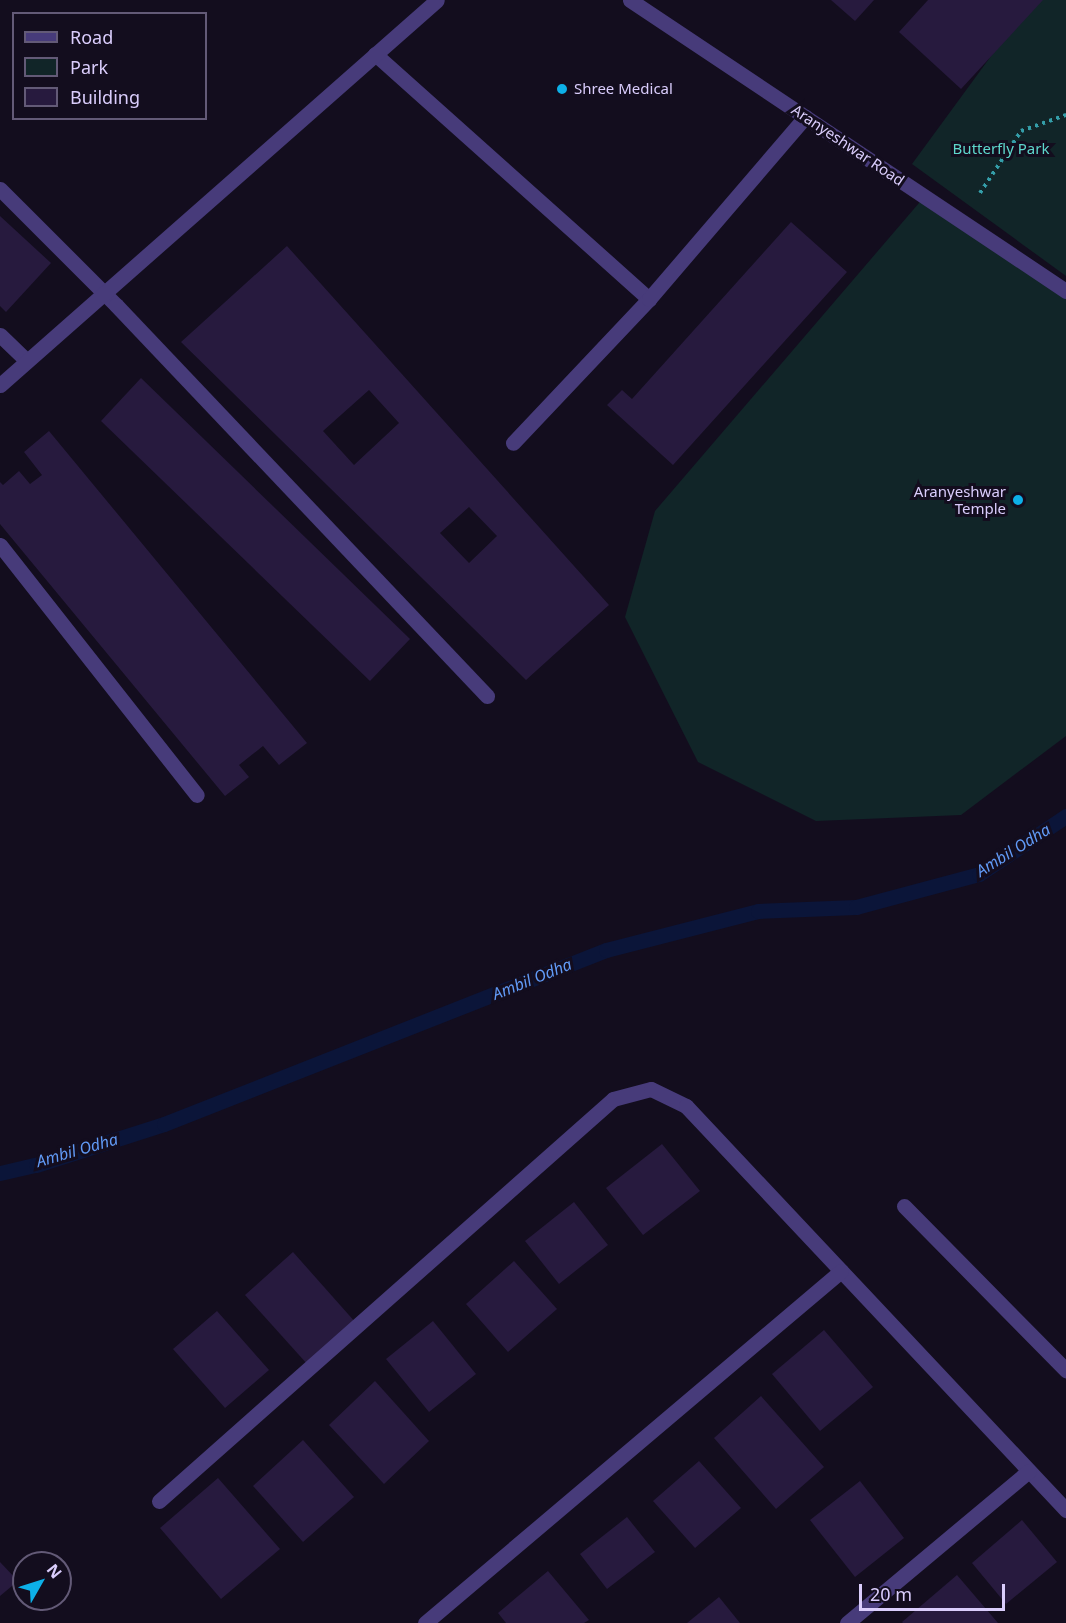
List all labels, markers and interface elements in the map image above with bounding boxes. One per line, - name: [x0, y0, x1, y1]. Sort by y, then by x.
- legend: [12, 12, 207, 120]
- text: Road: [70, 25, 113, 49]
- text: Park: [70, 55, 108, 79]
- place label: Shree Medical: [574, 80, 673, 98]
- marker: Shree Medical: [555, 82, 569, 96]
- text: Building: [70, 85, 140, 109]
- street label: Aranyeshwar Road: [788, 101, 908, 189]
- park label: Butterfly Park: [953, 140, 1049, 158]
- place label: Aranyeshwar Temple: [914, 482, 1006, 517]
- marker: Aranyeshwar Temple: [1011, 493, 1025, 507]
- water label: Ambil Odha: [972, 820, 1054, 880]
- water label: Ambil Odha: [490, 954, 574, 1004]
- water label: Ambil Odha: [34, 1129, 120, 1171]
- north arrow: [12, 1551, 72, 1611]
- text: N: [42, 1559, 67, 1583]
- scale bar: [862, 1572, 1008, 1610]
- text: 20 m: [870, 1582, 912, 1606]

